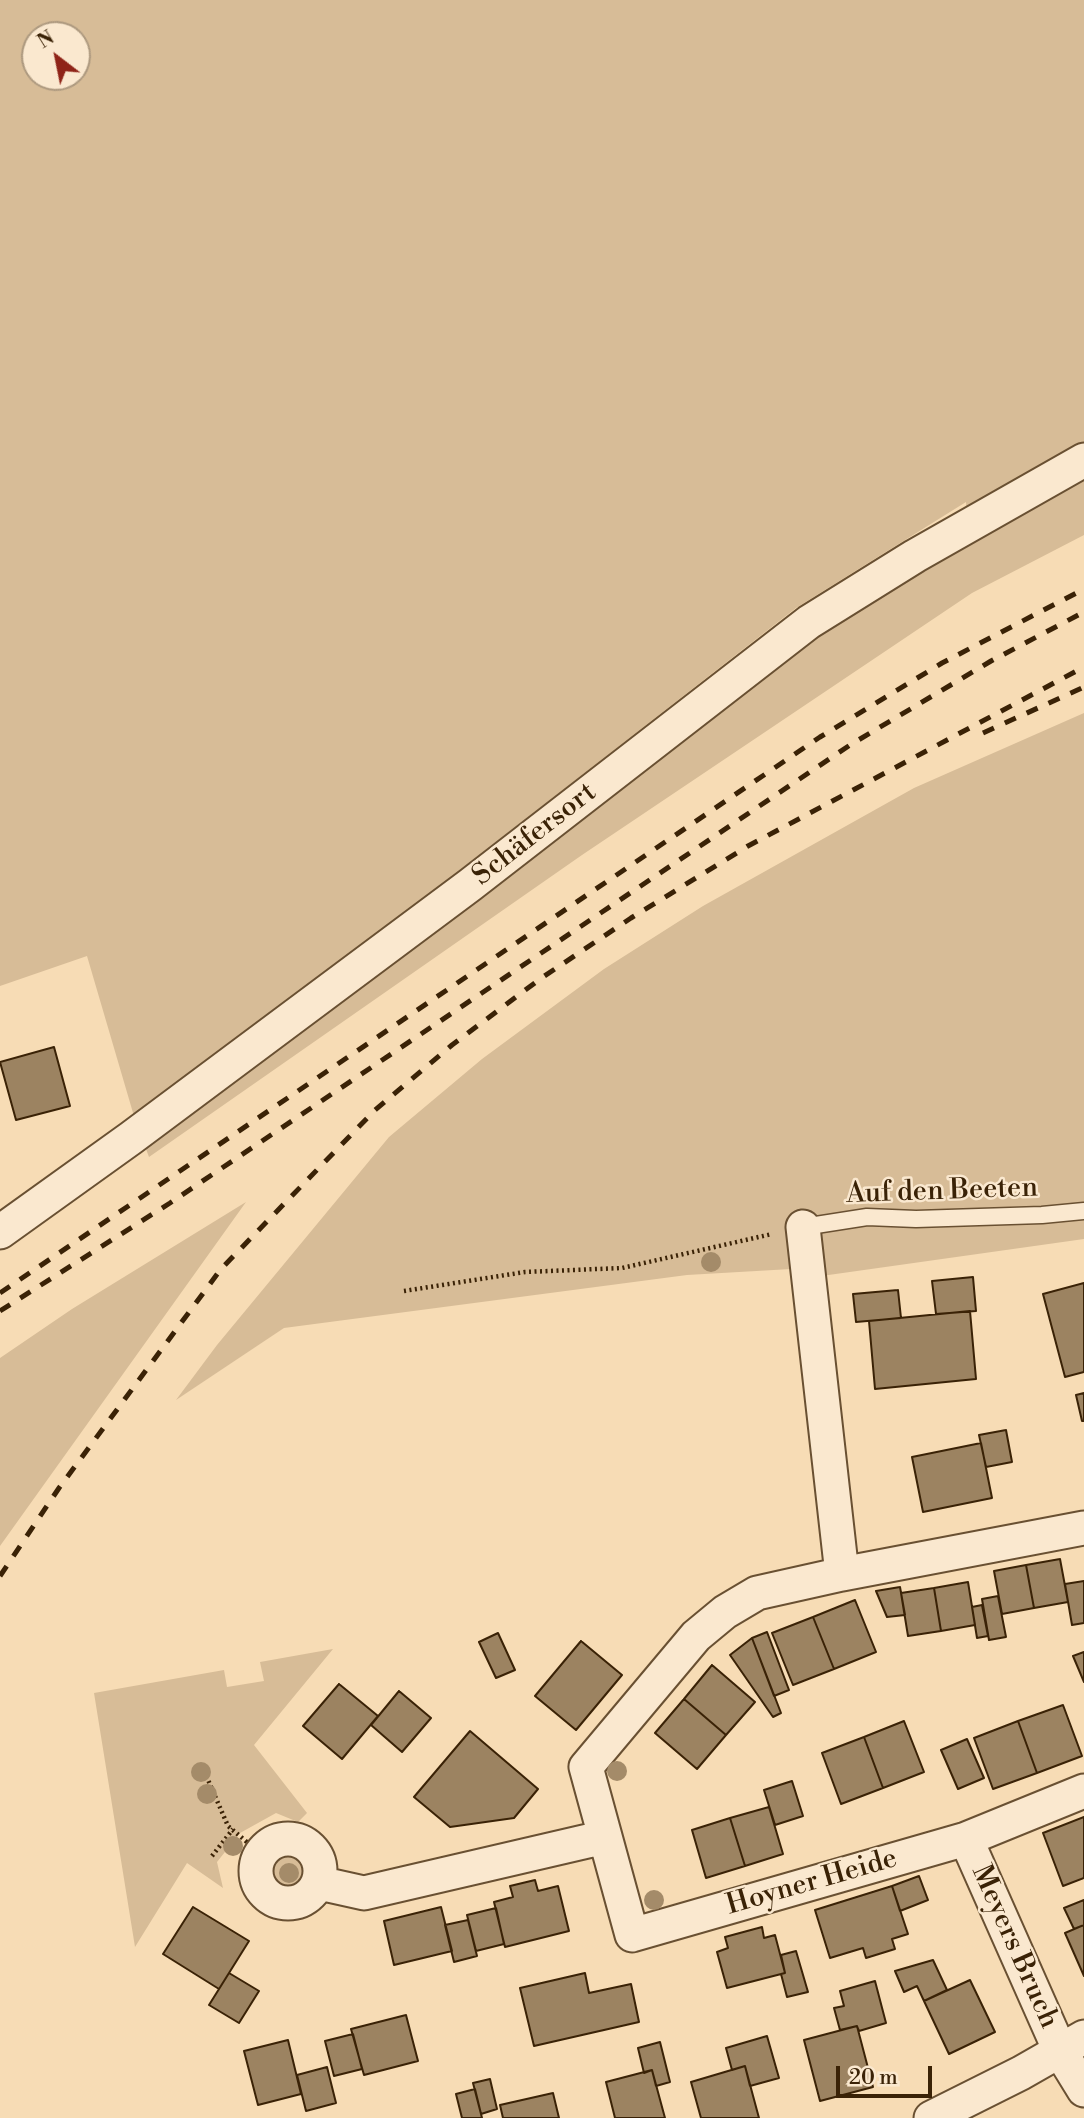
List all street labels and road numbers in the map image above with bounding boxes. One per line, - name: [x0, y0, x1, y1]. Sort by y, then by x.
- street label: Schäfersort: [467, 776, 603, 894]
- street label: Auf den Beeten: [846, 1172, 1038, 1212]
- street label: Hoyner Heide: [723, 1843, 901, 1923]
- street label: Meyers Bruch: [963, 1860, 1065, 2034]

